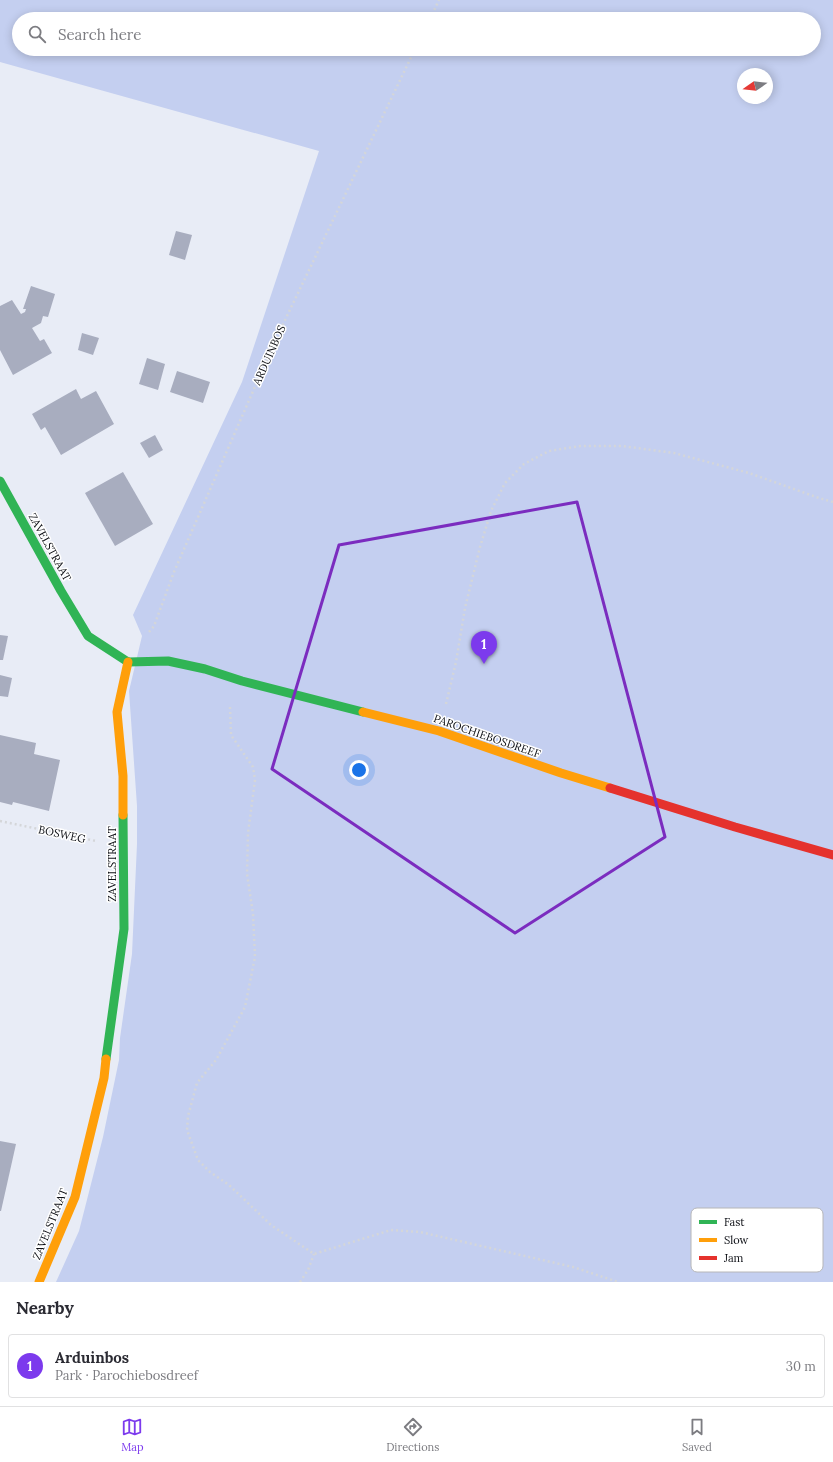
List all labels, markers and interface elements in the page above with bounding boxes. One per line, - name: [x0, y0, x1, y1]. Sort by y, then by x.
- search box: [12, 12, 821, 56]
- icon: search: [26, 23, 48, 45]
- text: Search here: [58, 25, 141, 44]
- north arrow: [737, 68, 773, 104]
- street label: ARDUINBOS: [249, 323, 288, 388]
- street label: ZAVELSTRAAT: [26, 511, 74, 583]
- pin: 1: [471, 631, 497, 664]
- street label: PAROCHIEBOSDREEF: [432, 711, 542, 761]
- your location: [349, 760, 369, 780]
- street label: BOSWEG: [37, 822, 88, 846]
- street label: ZAVELSTRAAT: [105, 826, 119, 902]
- street label: ZAVELSTRAAT: [29, 1186, 71, 1262]
- legend: [691, 1208, 823, 1272]
- text: Fast: [724, 1215, 745, 1229]
- text: Slow: [724, 1233, 749, 1247]
- text: Jam: [723, 1251, 744, 1265]
- text: Nearby: [16, 1297, 74, 1319]
- text: Arduinbos: [55, 1348, 129, 1367]
- text: 1: [27, 1358, 33, 1375]
- text: 30 m: [786, 1358, 816, 1375]
- text: Park · Parochiebosdreef: [55, 1367, 198, 1384]
- tab: Map: [121, 1416, 144, 1454]
- tab: Directions: [386, 1416, 439, 1454]
- tab: Saved: [682, 1416, 712, 1454]

